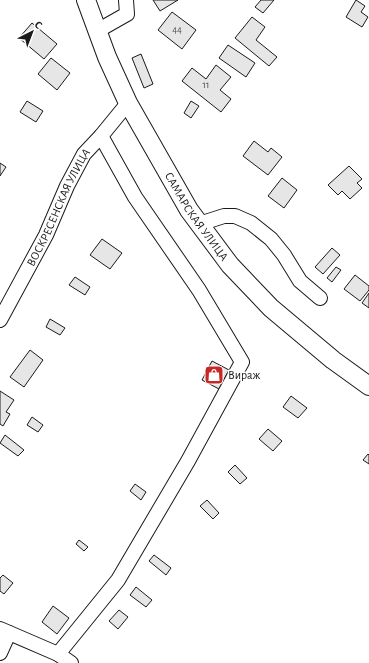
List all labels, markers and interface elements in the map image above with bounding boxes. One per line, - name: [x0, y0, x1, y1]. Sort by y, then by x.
- north arrow: [12, 12, 52, 52]
- text: С: [32, 19, 44, 31]
- house number: 44: [172, 25, 182, 35]
- house number: 11: [203, 80, 209, 90]
- street label: ВОСКРЕСЕНСКАЯ УЛИЦА: [24, 146, 92, 268]
- street label: САМАРСКАЯ УЛИЦА: [163, 170, 231, 263]
- shop icon: Вираж: [203, 364, 225, 386]
- place label: Вираж: [228, 369, 261, 381]

